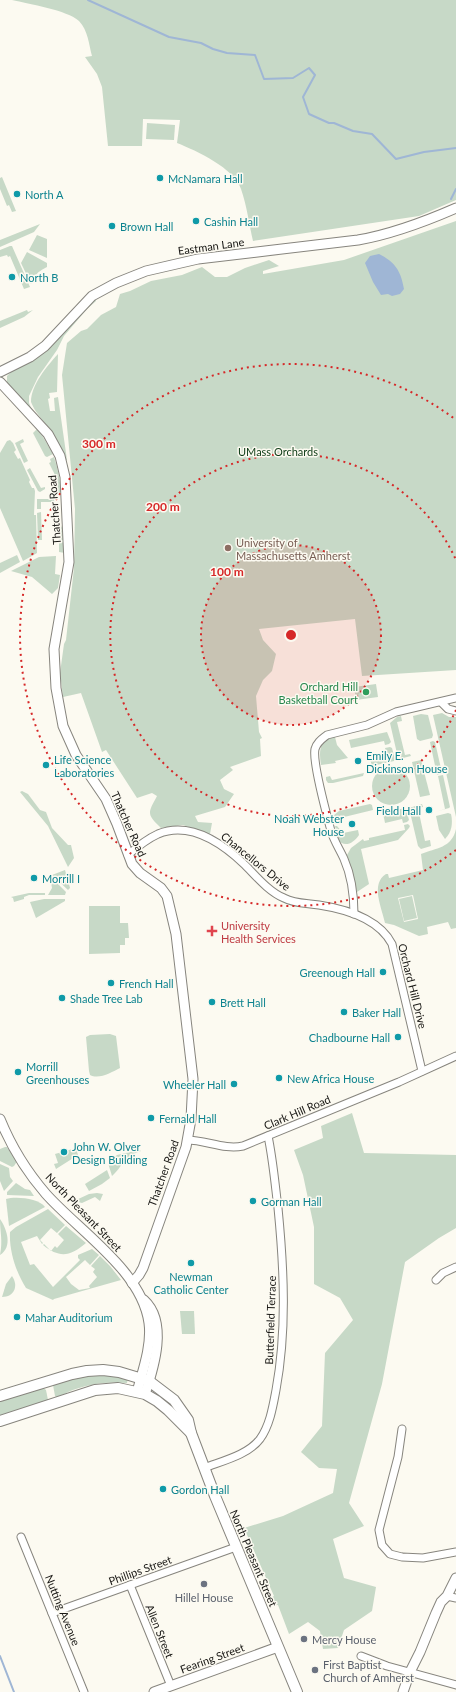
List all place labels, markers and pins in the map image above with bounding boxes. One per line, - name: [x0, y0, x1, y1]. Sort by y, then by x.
- place label: McNamara Hall: [168, 172, 243, 185]
- marker: McNamara Hall: [155, 173, 165, 183]
- place label: North A: [25, 188, 64, 201]
- marker: North A: [12, 189, 22, 199]
- place label: Cashin Hall: [204, 215, 258, 228]
- marker: Cashin Hall: [191, 216, 201, 226]
- place label: Brown Hall: [120, 220, 173, 233]
- marker: Brown Hall: [107, 221, 117, 231]
- place label: North B: [20, 271, 58, 284]
- marker: North B: [7, 272, 17, 282]
- place label: University of Massachusetts Amherst: [236, 536, 350, 562]
- marker: University of Massachusetts Amherst: [223, 543, 233, 553]
- centre of rings: [284, 628, 298, 642]
- place label: Orchard Hill Basketball Court: [279, 680, 358, 706]
- marker: Orchard Hill Basketball Court: [361, 687, 371, 697]
- place label: Emily E. Dickinson House: [366, 749, 448, 775]
- place label: Life Science Laboratories: [54, 753, 114, 779]
- marker: Emily E. Dickinson House: [353, 756, 363, 766]
- marker: Life Science Laboratories: [41, 760, 51, 770]
- place label: Field Hall: [376, 804, 421, 817]
- marker: Field Hall: [424, 805, 434, 815]
- place label: Noah Webster House: [274, 812, 344, 838]
- marker: Noah Webster House: [347, 819, 357, 829]
- place label: Morrill I: [42, 872, 80, 885]
- marker: Morrill I: [29, 873, 39, 883]
- place label: University Health Services: [221, 919, 296, 945]
- marker: University Health Services: [206, 925, 218, 937]
- place label: Greenough Hall: [300, 966, 375, 979]
- marker: Greenough Hall: [378, 967, 388, 977]
- place label: French Hall: [119, 977, 174, 990]
- marker: French Hall: [106, 978, 116, 988]
- place label: Shade Tree Lab: [70, 992, 143, 1005]
- marker: Shade Tree Lab: [57, 993, 67, 1003]
- place label: Brett Hall: [220, 996, 266, 1009]
- marker: Brett Hall: [207, 997, 217, 1007]
- place label: Baker Hall: [352, 1006, 401, 1019]
- marker: Baker Hall: [339, 1007, 349, 1017]
- place label: Chadbourne Hall: [309, 1031, 390, 1044]
- marker: Chadbourne Hall: [393, 1032, 403, 1042]
- place label: Morrill Greenhouses: [26, 1060, 90, 1086]
- marker: Morrill Greenhouses: [13, 1067, 23, 1077]
- place label: New Africa House: [287, 1072, 374, 1085]
- marker: New Africa House: [274, 1073, 284, 1083]
- place label: Wheeler Hall: [163, 1078, 226, 1091]
- marker: Wheeler Hall: [229, 1079, 239, 1089]
- place label: Fernald Hall: [159, 1112, 217, 1125]
- marker: Fernald Hall: [146, 1113, 156, 1123]
- place label: John W. Olver Design Building: [72, 1140, 147, 1166]
- marker: John W. Olver Design Building: [59, 1147, 69, 1157]
- place label: Gorman Hall: [261, 1195, 322, 1208]
- marker: Gorman Hall: [248, 1196, 258, 1206]
- marker: Newman Catholic Center: [186, 1258, 196, 1268]
- place label: Newman Catholic Center: [153, 1270, 229, 1296]
- place label: Mahar Auditorium: [25, 1311, 113, 1324]
- marker: Mahar Auditorium: [12, 1312, 22, 1322]
- place label: Gordon Hall: [171, 1483, 229, 1496]
- marker: Gordon Hall: [158, 1484, 168, 1494]
- marker: Hillel House: [199, 1579, 209, 1589]
- place label: Hillel House: [175, 1591, 233, 1604]
- place label: Mercy House: [312, 1633, 376, 1646]
- marker: Mercy House: [299, 1634, 309, 1644]
- place label: First Baptist Church of Amherst: [323, 1658, 414, 1684]
- marker: First Baptist Church of Amherst: [310, 1665, 320, 1675]

